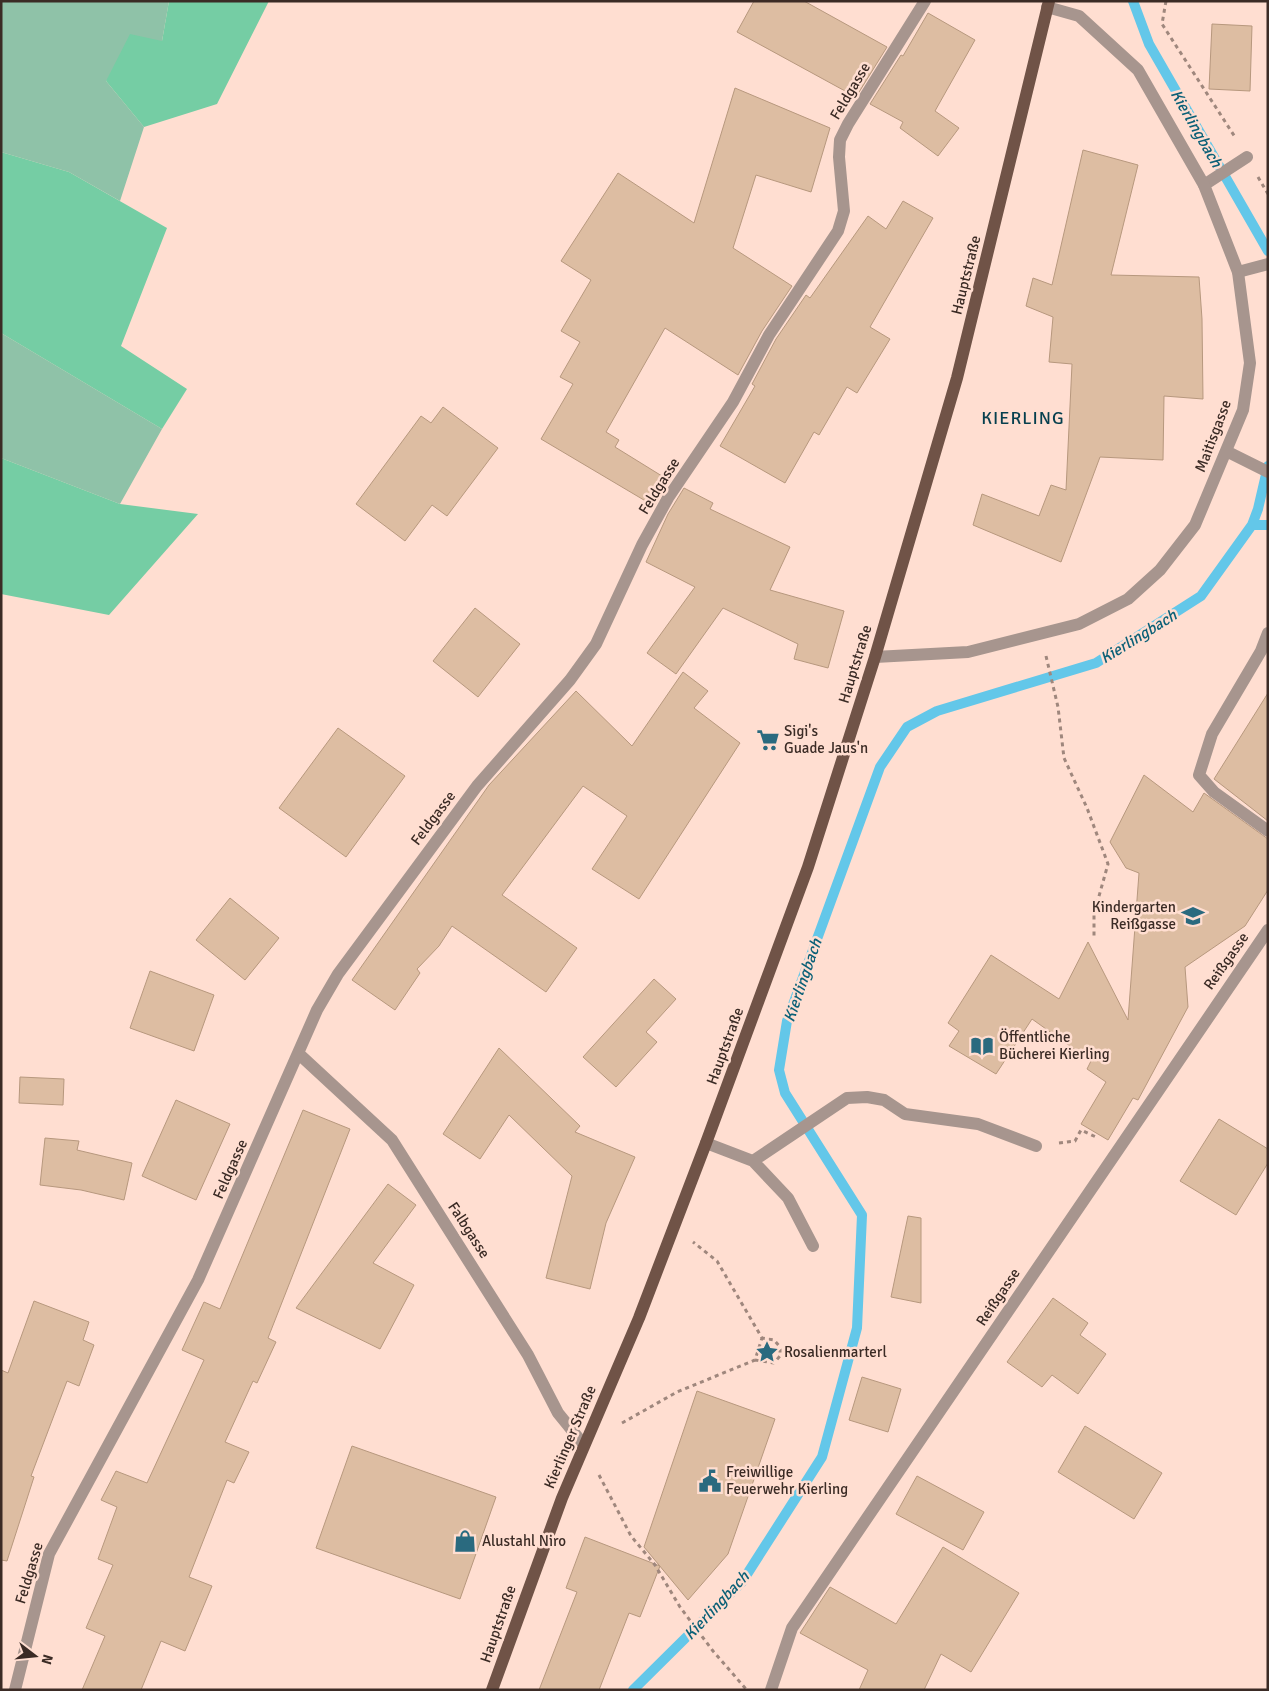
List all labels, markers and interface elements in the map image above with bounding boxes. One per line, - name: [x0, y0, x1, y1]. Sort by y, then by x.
- street label: Feldgasse: [826, 59, 874, 123]
- water label: Kierlingbach: [1166, 86, 1227, 172]
- street label: Hauptstraße: [947, 234, 985, 316]
- street label: Maitisgasse: [1191, 397, 1235, 475]
- district label: KIERLING: [981, 407, 1065, 429]
- street label: Feldgasse: [635, 454, 683, 518]
- water label: Kierlingbach: [1096, 605, 1182, 668]
- street label: Hauptstraße: [835, 623, 875, 705]
- place label: Sigi's Guade Jaus'n: [784, 722, 868, 757]
- supermarket icon: Sigi's Guade Jaus'n: [755, 727, 781, 753]
- street label: Feldgasse: [407, 787, 459, 849]
- place label: Kindergarten Reißgasse: [1092, 898, 1176, 933]
- school or university icon: Kindergarten Reißgasse: [1180, 903, 1206, 929]
- street label: Reißgasse: [1200, 929, 1252, 993]
- water label: Kierlingbach: [779, 935, 827, 1025]
- street label: Hauptstraße: [703, 1005, 747, 1087]
- place label: Öffentliche Bücherei Kierling: [999, 1028, 1110, 1063]
- library icon: Öffentliche Bücherei Kierling: [969, 1033, 995, 1059]
- street label: Feldgasse: [209, 1136, 251, 1202]
- street label: Falbgasse: [444, 1199, 494, 1261]
- street label: Reißgasse: [972, 1265, 1024, 1329]
- place icon: Rosalienmarterl: [754, 1339, 780, 1365]
- place label: Rosalienmarterl: [784, 1343, 887, 1361]
- street label: Kierlinger Straße: [540, 1383, 600, 1491]
- place label: Freiwillige Feuerwehr Kierling: [726, 1463, 848, 1498]
- public building icon: Freiwillige Feuerwehr Kierling: [697, 1468, 723, 1494]
- shop icon: Alustahl Niro: [452, 1528, 478, 1554]
- place label: Alustahl Niro: [482, 1532, 566, 1550]
- street label: Feldgasse: [11, 1540, 47, 1606]
- water label: Kierlingbach: [680, 1566, 754, 1644]
- street label: Hauptstraße: [476, 1583, 520, 1665]
- north arrow: [10, 1631, 60, 1681]
- text: N: [38, 1652, 57, 1666]

